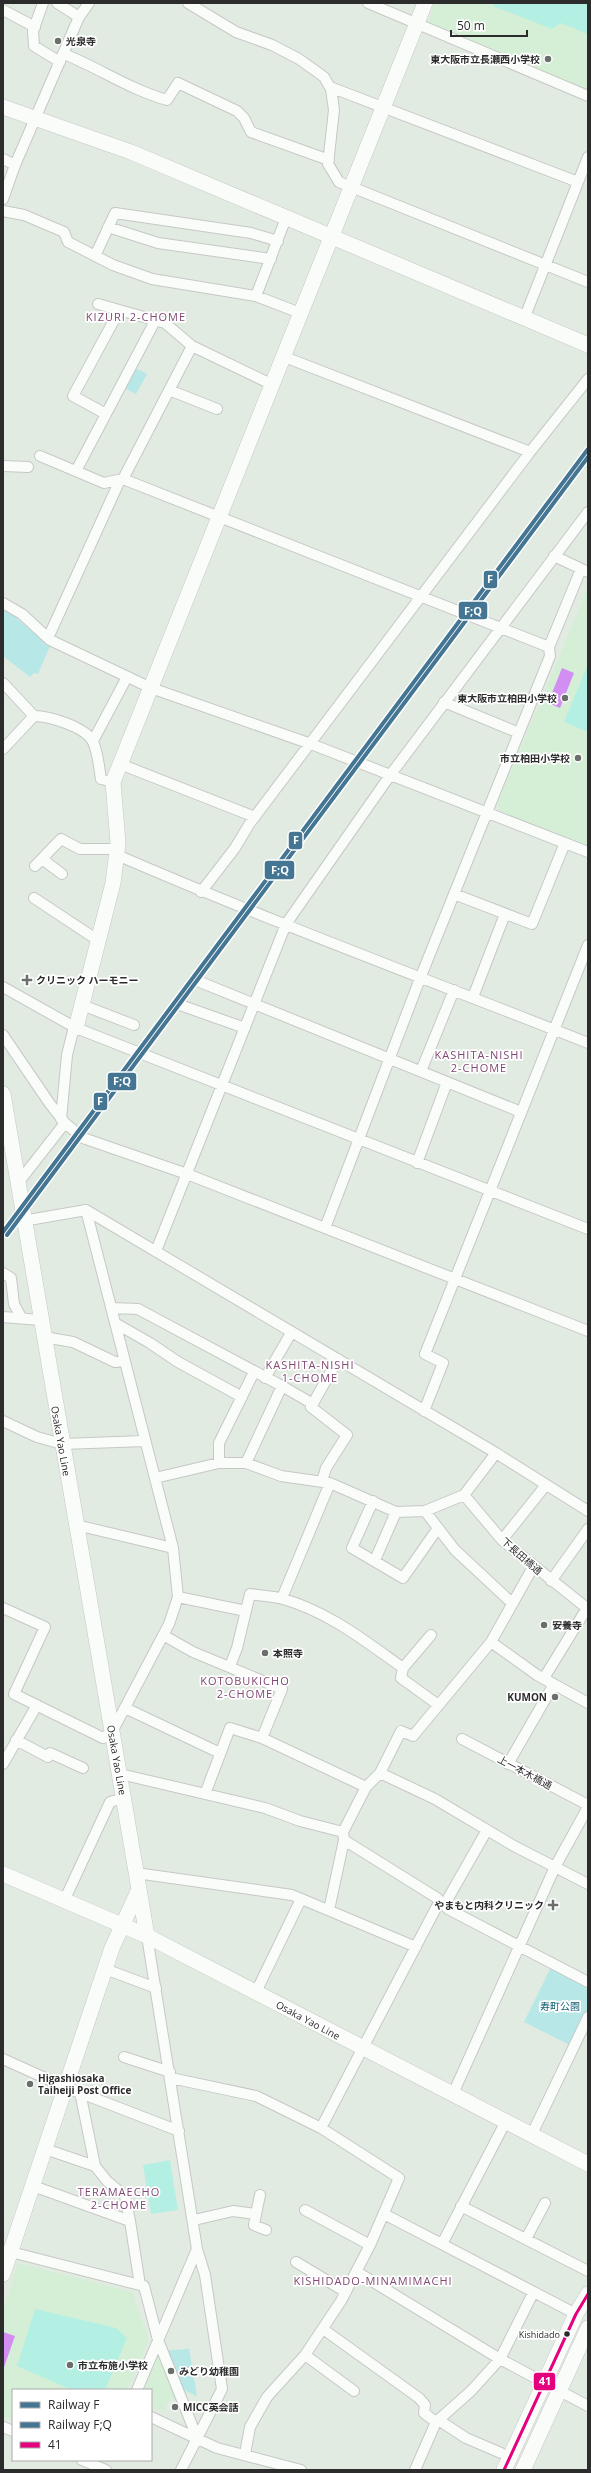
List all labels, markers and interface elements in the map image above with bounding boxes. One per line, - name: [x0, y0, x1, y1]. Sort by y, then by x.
- scale bar: [451, 12, 527, 38]
- text: 50 m: [457, 17, 485, 34]
- place label: 光泉寺: [66, 34, 96, 48]
- marker: 光泉寺: [53, 36, 63, 46]
- place label: 東大阪市立長瀬西小学校: [430, 52, 540, 66]
- marker: 東大阪市立長瀬西小学校: [543, 54, 553, 64]
- district label: KIZURI 2-CHOME: [86, 309, 186, 324]
- line badge: F: [483, 570, 498, 589]
- text: F: [487, 571, 493, 586]
- line badge: F;Q: [458, 601, 488, 620]
- text: F;Q: [464, 603, 482, 618]
- place label: 東大阪市立柏田小学校: [457, 691, 557, 705]
- marker: 東大阪市立柏田小学校: [560, 693, 570, 703]
- place label: 市立柏田小学校: [500, 751, 570, 765]
- marker: 市立柏田小学校: [573, 753, 583, 763]
- line badge: F: [288, 831, 303, 850]
- text: F: [293, 832, 299, 847]
- line badge: F;Q: [264, 860, 295, 880]
- text: F;Q: [271, 862, 289, 877]
- place label: クリニック ハーモニー: [36, 973, 139, 987]
- marker: クリニック ハーモニー: [21, 974, 33, 986]
- district label: KASHITA-NISHI 2-CHOME: [434, 1047, 524, 1075]
- line badge: F;Q: [107, 1072, 137, 1091]
- text: F;Q: [113, 1073, 131, 1088]
- line badge: F: [93, 1092, 108, 1111]
- text: F: [97, 1093, 103, 1108]
- district label: KASHITA-NISHI 1-CHOME: [265, 1357, 355, 1385]
- street label: Osaka Yao Line: [48, 1405, 74, 1477]
- street label: 下長田橋通: [499, 1534, 545, 1578]
- place label: 安養寺: [552, 1618, 582, 1632]
- marker: 安養寺: [539, 1620, 549, 1630]
- place label: 本照寺: [272, 1646, 303, 1660]
- marker: 本照寺: [260, 1648, 270, 1658]
- district label: KOTOBUKICHO 2-CHOME: [200, 1673, 290, 1701]
- place label: KUMON: [507, 1690, 547, 1704]
- marker: KUMON: [550, 1692, 560, 1702]
- street label: Osaka Yao Line: [104, 1724, 130, 1796]
- street label: 上一本木橋通: [495, 1752, 555, 1792]
- place label: やまもと内科クリニック: [434, 1898, 544, 1912]
- marker: やまもと内科クリニック: [547, 1899, 559, 1911]
- street label: Osaka Yao Line: [273, 1997, 343, 2043]
- park label: 寿町公園: [540, 1999, 580, 2013]
- place label: Higashiosaka Taiheiji Post Office: [38, 2071, 131, 2097]
- marker: Higashiosaka Taiheiji Post Office: [25, 2079, 35, 2089]
- district label: TERAMAECHO 2-CHOME: [78, 2184, 160, 2212]
- district label: KISHIDADO-MINAMIMACHI: [293, 2273, 453, 2288]
- place label: Kishidado: [519, 2328, 560, 2341]
- marker: Kishidado: [562, 2329, 572, 2339]
- place label: 市立布施小学校: [78, 2358, 148, 2372]
- marker: 市立布施小学校: [65, 2360, 75, 2370]
- place label: みどり幼稚園: [179, 2364, 239, 2378]
- marker: みどり幼稚園: [166, 2366, 176, 2376]
- line badge: 41: [533, 2372, 556, 2391]
- text: 41: [539, 2373, 551, 2388]
- legend: [12, 2389, 152, 2461]
- text: Railway F: [48, 2396, 99, 2413]
- place label: MICC英会話: [183, 2400, 238, 2414]
- marker: MICC英会話: [170, 2402, 180, 2412]
- text: Railway F;Q: [48, 2416, 112, 2433]
- text: 41: [48, 2436, 62, 2453]

